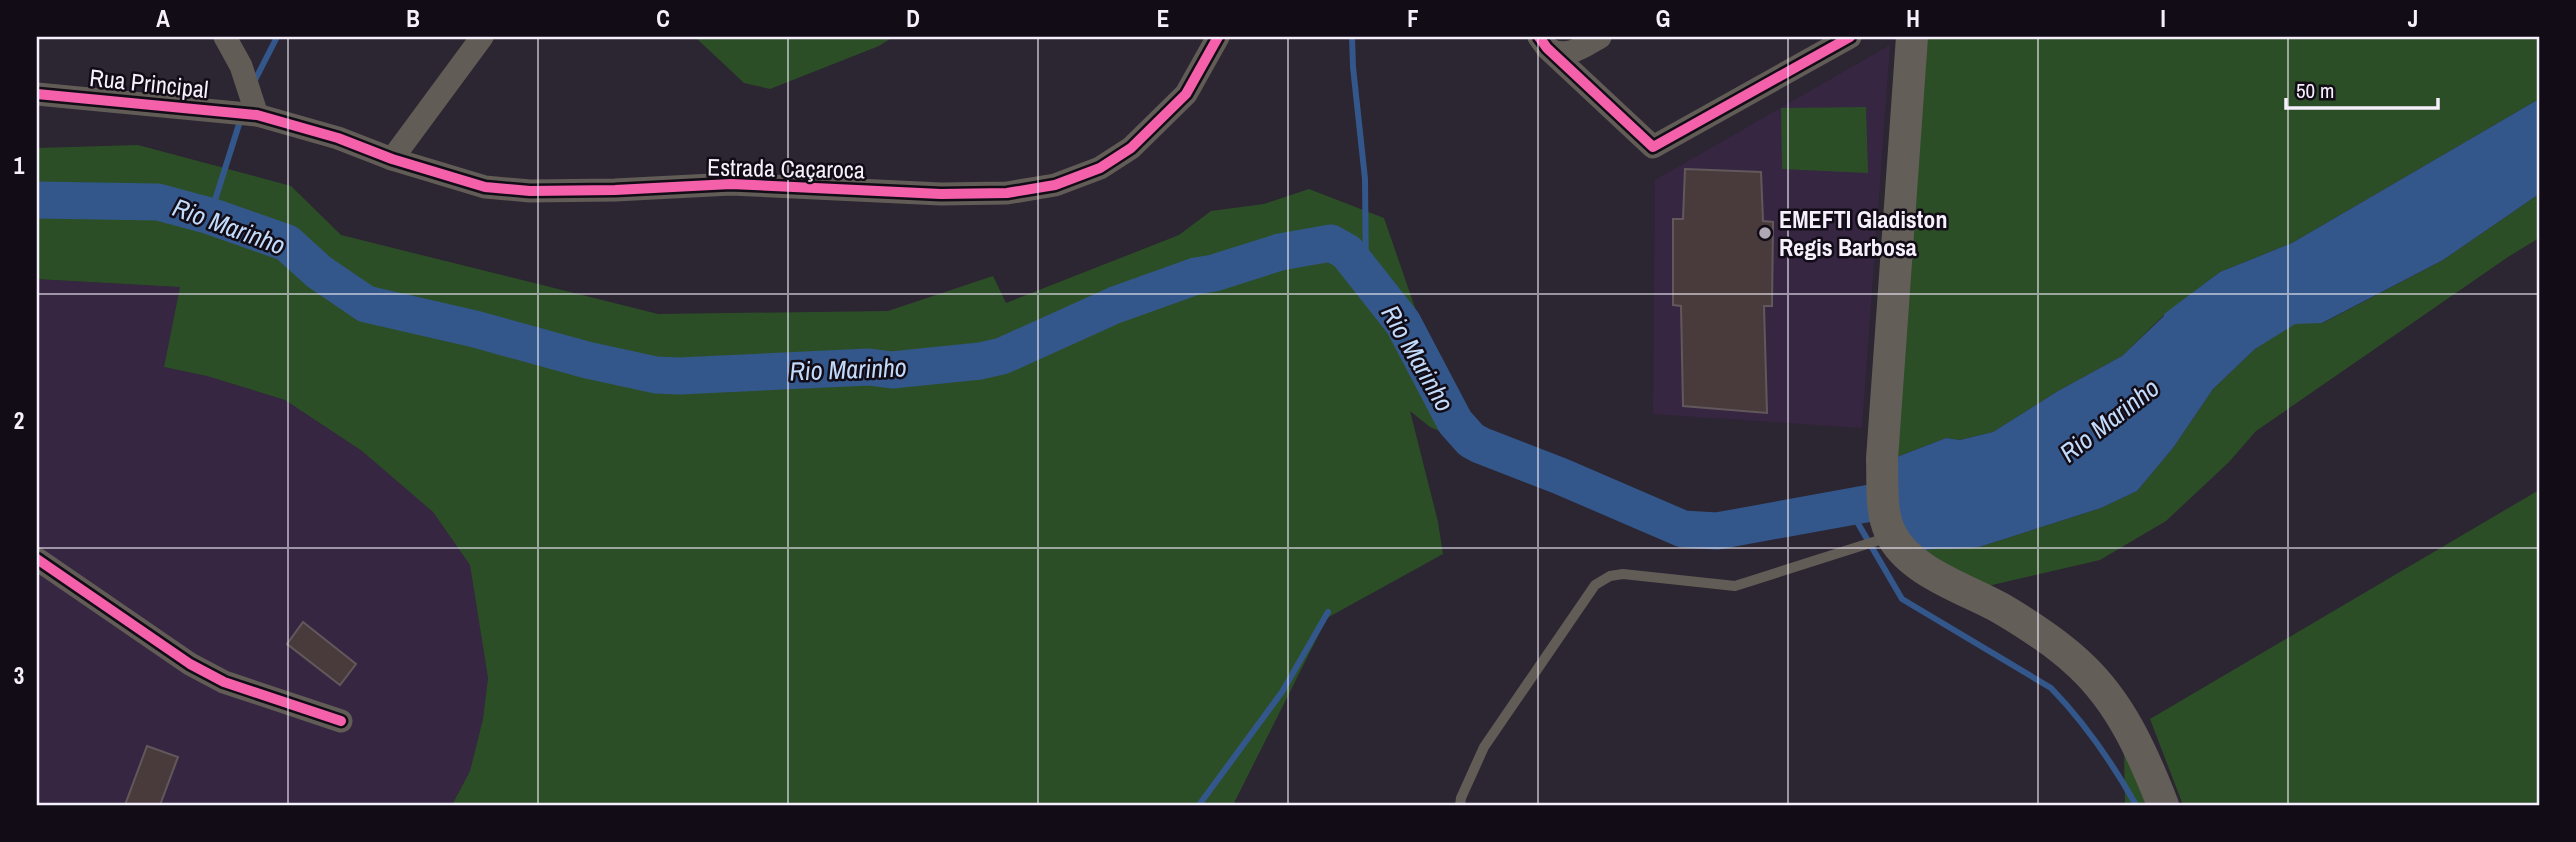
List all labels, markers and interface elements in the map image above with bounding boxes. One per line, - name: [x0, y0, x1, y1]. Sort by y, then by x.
- text: A: [156, 3, 170, 34]
- text: B: [406, 3, 420, 34]
- text: C: [656, 3, 670, 34]
- text: D: [906, 3, 920, 34]
- text: E: [1157, 3, 1169, 34]
- text: F: [1407, 3, 1419, 34]
- text: G: [1656, 3, 1670, 34]
- text: H: [1906, 3, 1920, 34]
- text: I: [2160, 3, 2166, 34]
- text: J: [2408, 3, 2418, 34]
- street label: Rua Principal: [88, 61, 210, 105]
- scale bar: [2286, 66, 2438, 110]
- text: 50 m: [2296, 76, 2334, 105]
- text: 1: [14, 150, 25, 181]
- street label: Estrada Caçaroca: [707, 151, 865, 185]
- water label: Rio Marinho: [168, 189, 290, 263]
- place label: EMEFTI Gladiston Regis Barbosa: [1779, 203, 1947, 263]
- marker: EMEFTI Gladiston Regis Barbosa: [1757, 225, 1773, 241]
- water label: Rio Marinho: [1374, 298, 1462, 418]
- water label: Rio Marinho: [789, 349, 907, 389]
- water label: Rio Marinho: [2052, 370, 2166, 470]
- text: 2: [14, 405, 24, 436]
- text: 3: [14, 660, 24, 691]

